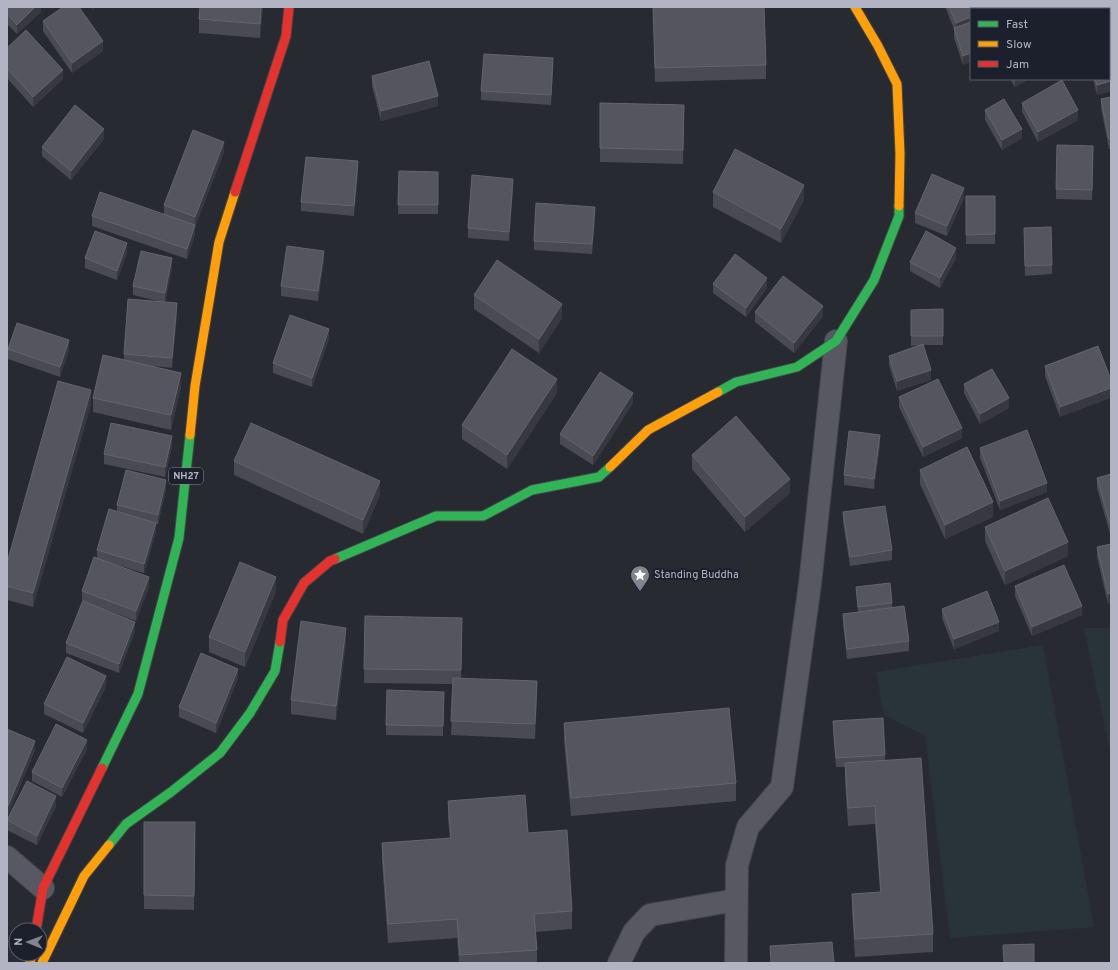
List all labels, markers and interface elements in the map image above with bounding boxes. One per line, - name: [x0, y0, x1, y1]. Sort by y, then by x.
- legend: [970, 8, 1110, 80]
- text: Fast: [1006, 17, 1028, 33]
- text: Slow: [1006, 37, 1032, 53]
- text: Jam: [1006, 57, 1029, 73]
- road number: NH27: [169, 468, 203, 484]
- place icon: Standing Buddha: [629, 564, 651, 592]
- place label: Standing Buddha: [654, 568, 739, 582]
- north arrow: [8, 922, 48, 962]
- text: N: [12, 938, 26, 946]

